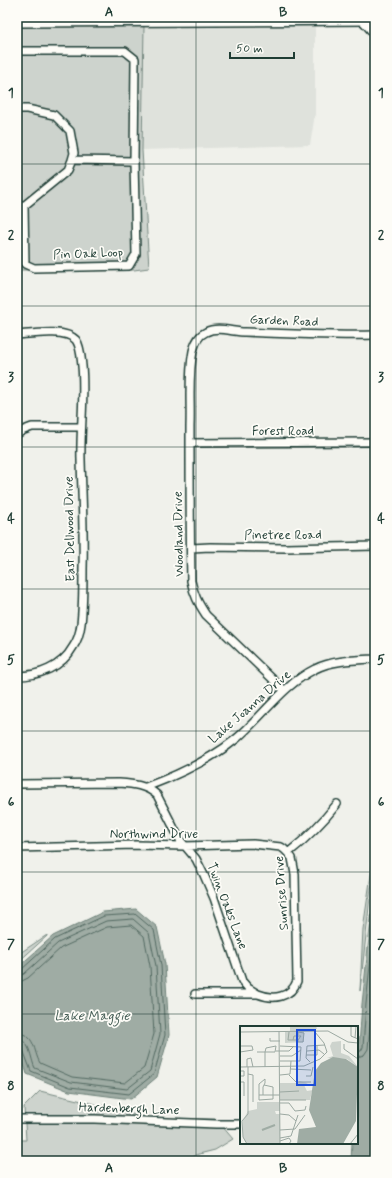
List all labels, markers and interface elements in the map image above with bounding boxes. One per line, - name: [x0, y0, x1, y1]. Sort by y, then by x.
- text: A: [105, 4, 113, 21]
- text: B: [279, 4, 288, 21]
- scale bar: [230, 34, 294, 60]
- text: 50 m: [236, 41, 263, 57]
- text: 1: [8, 85, 14, 102]
- text: 1: [378, 85, 384, 102]
- text: 2: [8, 227, 15, 244]
- text: 2: [378, 227, 385, 244]
- street label: Pin Oak Loop: [53, 244, 123, 264]
- street label: Garden Road: [249, 311, 319, 331]
- text: 3: [8, 369, 14, 386]
- text: 3: [378, 369, 384, 386]
- street label: Forest Road: [252, 423, 314, 440]
- street label: East Dellwood Drive: [61, 476, 79, 582]
- street label: Woodland Drive: [170, 491, 188, 577]
- text: 4: [7, 511, 15, 528]
- text: 4: [377, 511, 385, 528]
- street label: Pinetree Road: [244, 527, 322, 544]
- text: 5: [7, 652, 15, 669]
- text: 5: [377, 652, 385, 669]
- street label: Lake Joanna Drive: [205, 667, 295, 747]
- text: 6: [8, 794, 15, 811]
- text: 6: [378, 794, 385, 811]
- street label: Northwind Drive: [110, 826, 198, 843]
- street label: Sunrise Drive: [271, 855, 293, 931]
- street label: Twin Oaks Lane: [203, 860, 251, 952]
- text: 7: [7, 936, 15, 953]
- text: 7: [377, 936, 385, 953]
- water label: Lake Maggie: [54, 1007, 131, 1027]
- inset map: [240, 1026, 358, 1144]
- text: 8: [7, 1078, 15, 1095]
- text: 8: [377, 1078, 385, 1095]
- street label: Hardenbergh Lane: [78, 1099, 180, 1121]
- text: A: [105, 1160, 113, 1177]
- text: B: [279, 1160, 288, 1177]

